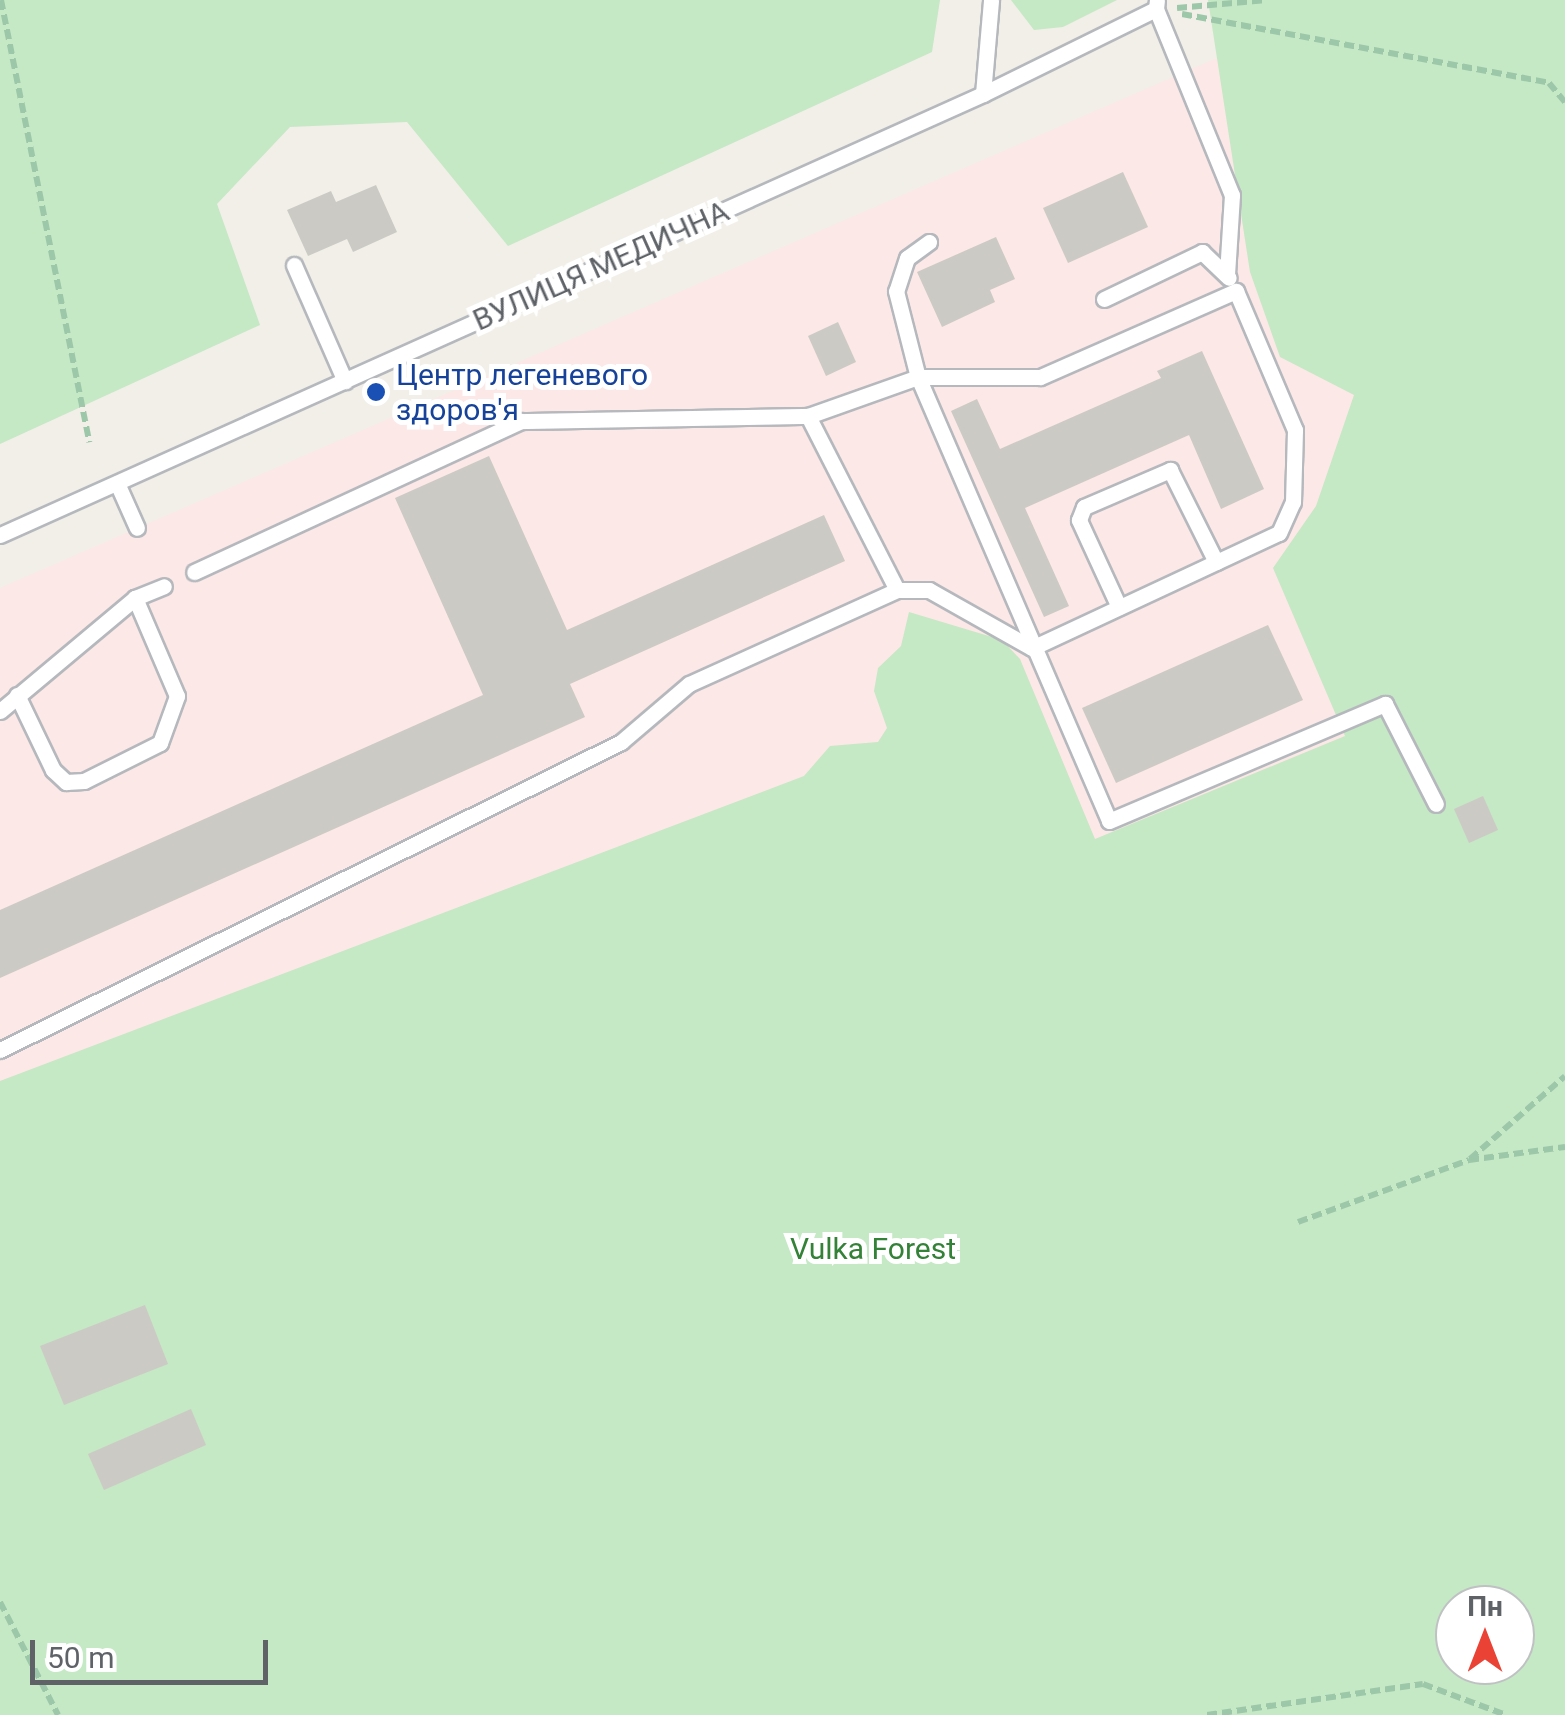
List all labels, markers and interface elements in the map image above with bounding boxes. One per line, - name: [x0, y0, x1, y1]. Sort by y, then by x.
- street label: ВУЛИЦЯ МЕДИЧНА: [467, 193, 735, 339]
- place label: Центр легеневого здоров'я: [396, 357, 648, 428]
- marker: Центр легеневого здоров'я: [365, 381, 387, 403]
- park label: Vulka Forest: [790, 1231, 956, 1267]
- north arrow: [1435, 1585, 1535, 1685]
- text: Пн: [1467, 1590, 1503, 1623]
- scale bar: [35, 1620, 272, 1682]
- text: 50 m: [47, 1640, 114, 1675]

